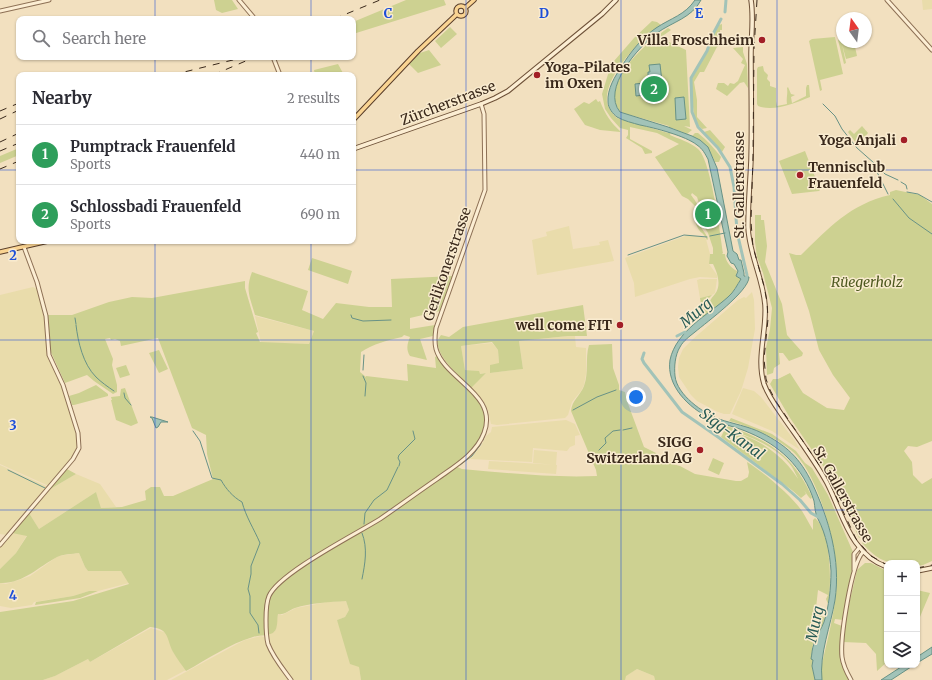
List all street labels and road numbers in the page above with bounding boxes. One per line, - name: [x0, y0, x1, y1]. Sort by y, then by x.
- street label: Zürcherstrasse: [398, 77, 498, 129]
- street label: St. Gallerstrasse: [730, 131, 748, 239]
- street label: Gerlikonerstrasse: [419, 205, 475, 323]
- street label: St. Gallerstrasse: [809, 443, 877, 545]

